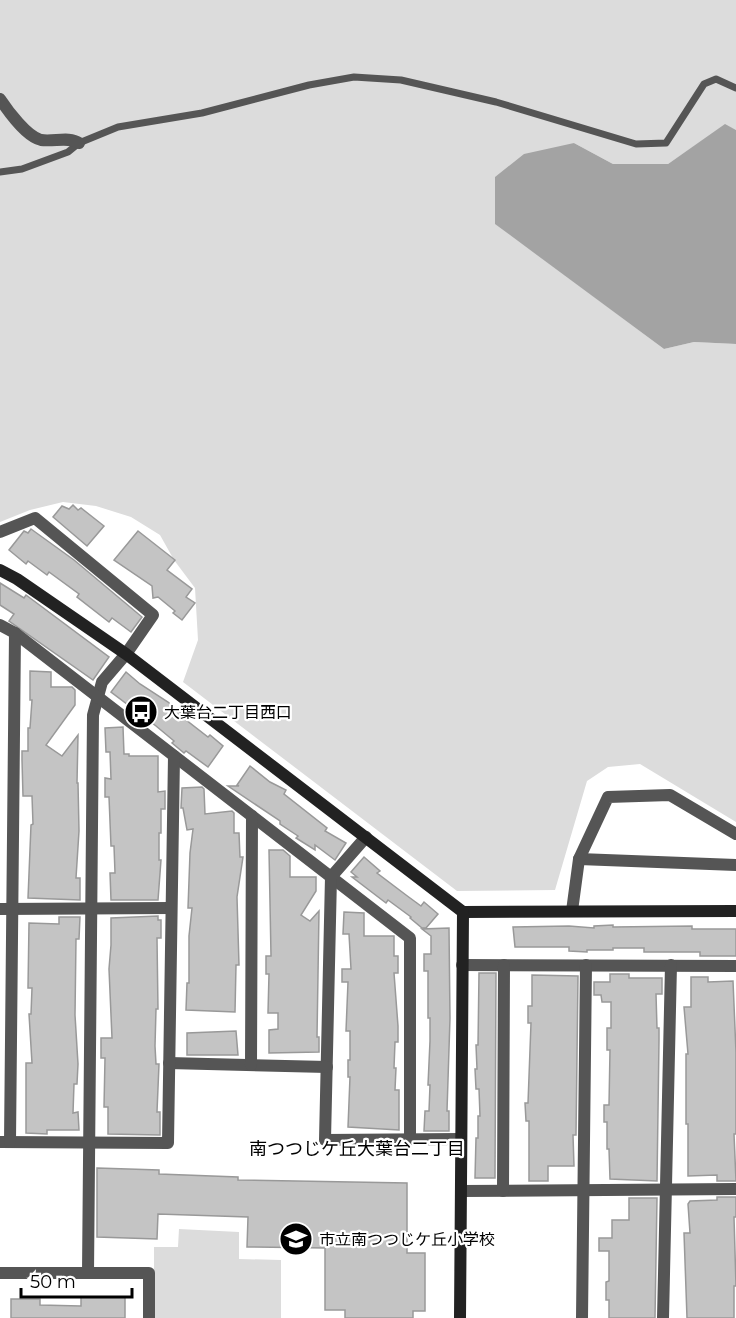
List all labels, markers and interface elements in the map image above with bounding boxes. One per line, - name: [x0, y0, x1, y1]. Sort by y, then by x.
- bus stop icon: 大葉台二丁目西口: [123, 694, 159, 730]
- place label: 大葉台二丁目西口: [164, 703, 292, 722]
- district label: 南つつじケ丘大葉台二丁目: [249, 1138, 465, 1160]
- school or university icon: 市立南つつじケ丘小学校: [278, 1221, 314, 1257]
- place label: 市立南つつじケ丘小学校: [319, 1230, 495, 1249]
- scale bar: [21, 1261, 132, 1299]
- text: 50 m: [30, 1271, 76, 1293]

